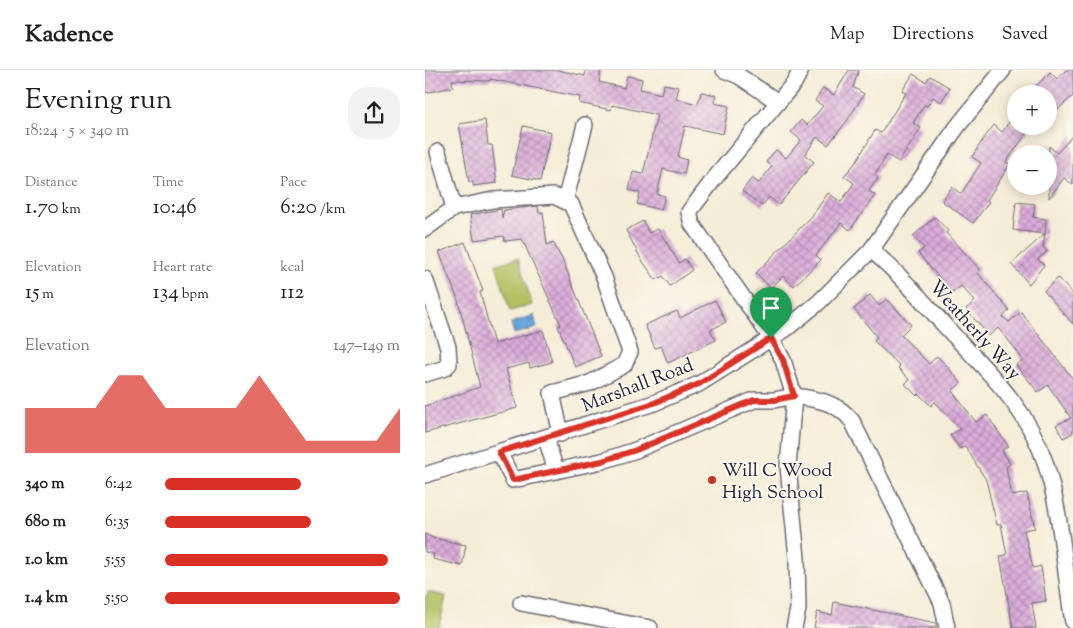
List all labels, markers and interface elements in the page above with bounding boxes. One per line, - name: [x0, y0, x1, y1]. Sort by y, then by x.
- text: Kadence: [25, 18, 114, 52]
- text: Map: [830, 22, 865, 48]
- text: Directions: [893, 22, 974, 48]
- text: Saved: [1002, 22, 1048, 48]
- text: Evening run: [25, 81, 172, 121]
- map controls: [1007, 85, 1057, 195]
- button: +: [1007, 85, 1057, 135]
- button: share: [348, 87, 400, 139]
- text: 18:24 · 5 × 340 m: [25, 120, 129, 143]
- button: −: [1007, 145, 1057, 195]
- text: Distance: [25, 173, 78, 193]
- text: Time: [153, 173, 184, 193]
- text: Pace: [280, 173, 307, 193]
- text: 1.70: [25, 193, 59, 223]
- text: 10:46: [153, 193, 197, 223]
- text: 6:20: [280, 193, 317, 223]
- text: km: [59, 200, 81, 220]
- text: /km: [317, 200, 345, 220]
- text: Elevation: [25, 258, 82, 278]
- text: Heart rate: [153, 258, 212, 278]
- text: kcal: [280, 258, 304, 278]
- street label: Weatherly Way: [922, 275, 1027, 387]
- text: 15: [25, 278, 39, 308]
- text: 134: [153, 278, 179, 308]
- text: 112: [280, 278, 304, 308]
- text: m: [39, 285, 54, 305]
- text: bpm: [179, 285, 209, 305]
- pin: [750, 287, 792, 338]
- icon: arrive: [757, 294, 785, 322]
- text: Elevation: [25, 335, 90, 358]
- text: 147–149 m: [333, 335, 400, 358]
- street label: Marshall Road: [578, 353, 698, 420]
- place label: Will C Wood High School: [722, 458, 832, 507]
- text: 340 m: [25, 473, 65, 496]
- text: 6:42: [105, 473, 133, 496]
- marker: Will C Wood High School: [706, 474, 718, 486]
- text: 680 m: [25, 511, 66, 534]
- text: 6:35: [105, 511, 129, 534]
- text: 1.0 km: [25, 549, 68, 572]
- text: 5:55: [105, 549, 126, 572]
- text: 1.4 km: [25, 587, 68, 610]
- text: 5:50: [105, 587, 129, 610]

